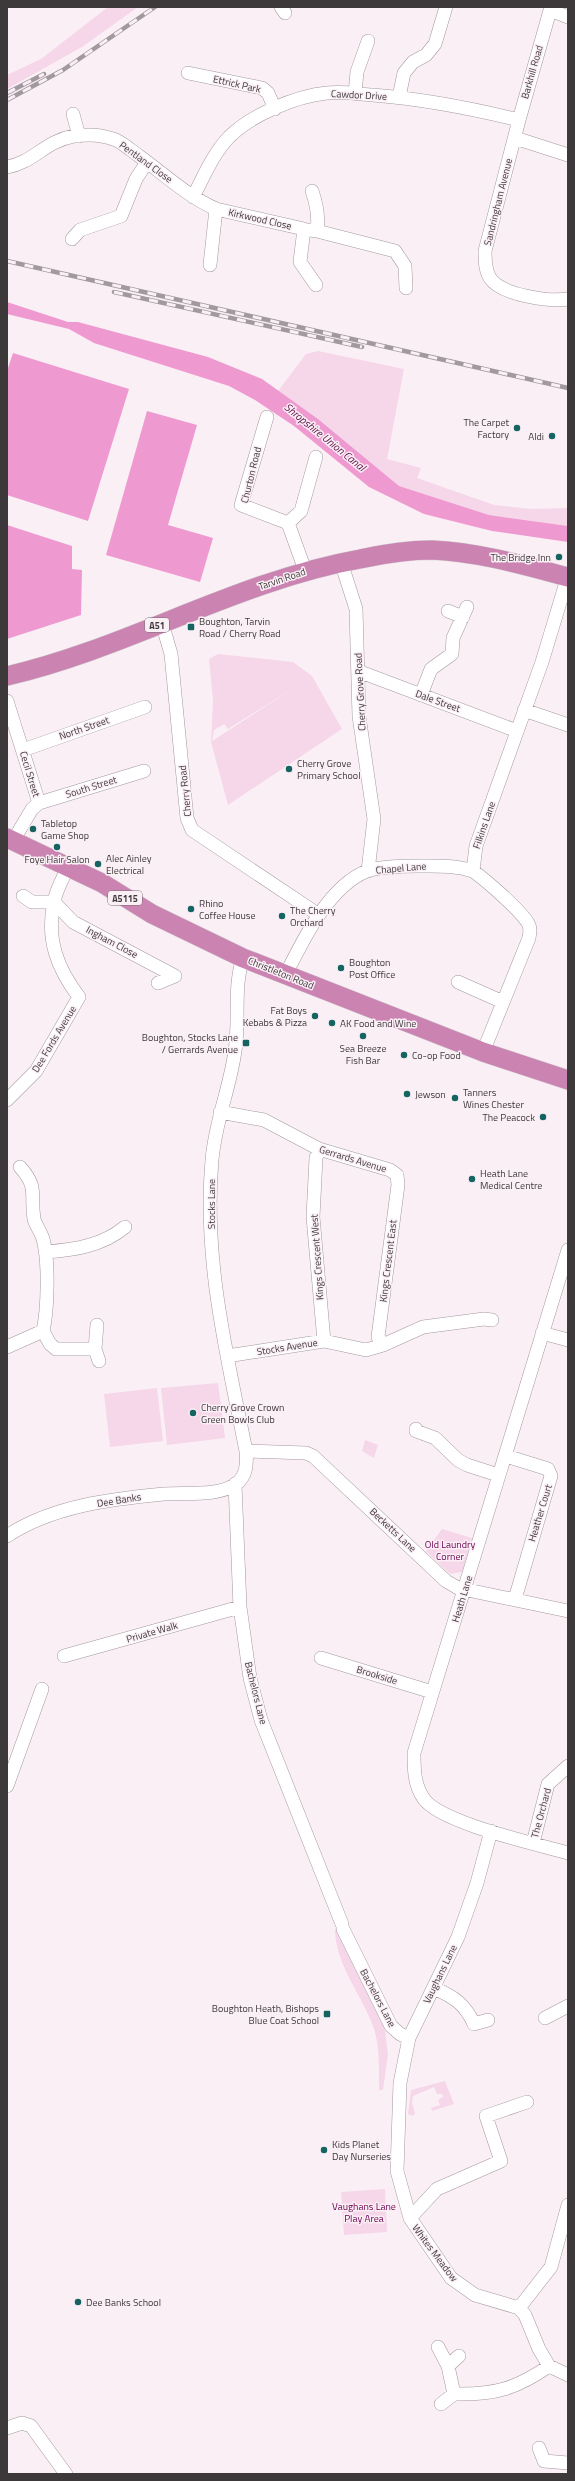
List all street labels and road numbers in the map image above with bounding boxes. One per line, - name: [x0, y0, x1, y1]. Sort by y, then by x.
- street label: Barkhill Road: [517, 43, 547, 101]
- street label: Ettrick Park: [212, 71, 263, 97]
- street label: Cawdor Drive: [331, 86, 387, 104]
- street label: Pentland Close: [116, 138, 176, 186]
- street label: Sandringham Avenue: [480, 157, 516, 247]
- street label: Kirkwood Close: [227, 204, 293, 234]
- street label: Churton Road: [237, 445, 265, 505]
- street label: Tarvin Road: [256, 564, 308, 594]
- road number: A51: [145, 618, 169, 632]
- street label: Cherry Grove Road: [350, 653, 370, 731]
- street label: Dale Street: [413, 686, 463, 716]
- street label: North Street: [57, 712, 112, 744]
- street label: Cecil Street: [16, 749, 44, 799]
- street label: Cherry Road: [175, 765, 195, 817]
- street label: South Street: [64, 772, 119, 802]
- street label: Filkins Lane: [469, 799, 499, 851]
- street label: Chapel Lane: [375, 858, 427, 878]
- road number: A5115: [108, 891, 142, 905]
- street label: Ingham Close: [83, 922, 141, 962]
- street label: Christleton Road: [246, 953, 316, 993]
- street label: Dee Fords Avenue: [28, 1003, 80, 1075]
- street label: Gerrards Avenue: [317, 1142, 389, 1176]
- street label: Stocks Lane: [204, 1179, 219, 1229]
- street label: Kings Crescent West: [306, 1213, 327, 1300]
- street label: Kings Crescent East: [376, 1219, 401, 1303]
- street label: Stocks Avenue: [256, 1335, 318, 1359]
- street label: Heather Court: [524, 1482, 556, 1544]
- street label: Dee Banks: [96, 1489, 143, 1511]
- street label: Becketts Lane: [366, 1504, 420, 1556]
- street label: Heath Lane: [448, 1574, 476, 1624]
- street label: Private Walk: [125, 1617, 180, 1647]
- street label: Bachelors Lane: [241, 1660, 271, 1726]
- street label: Brookside: [355, 1662, 399, 1688]
- street label: The Orchard: [527, 1786, 555, 1840]
- street label: Vaughans Lane: [419, 1942, 461, 2006]
- street label: Bachelors Lane: [356, 1966, 400, 2030]
- street label: Whites Meadow: [408, 2221, 462, 2285]

